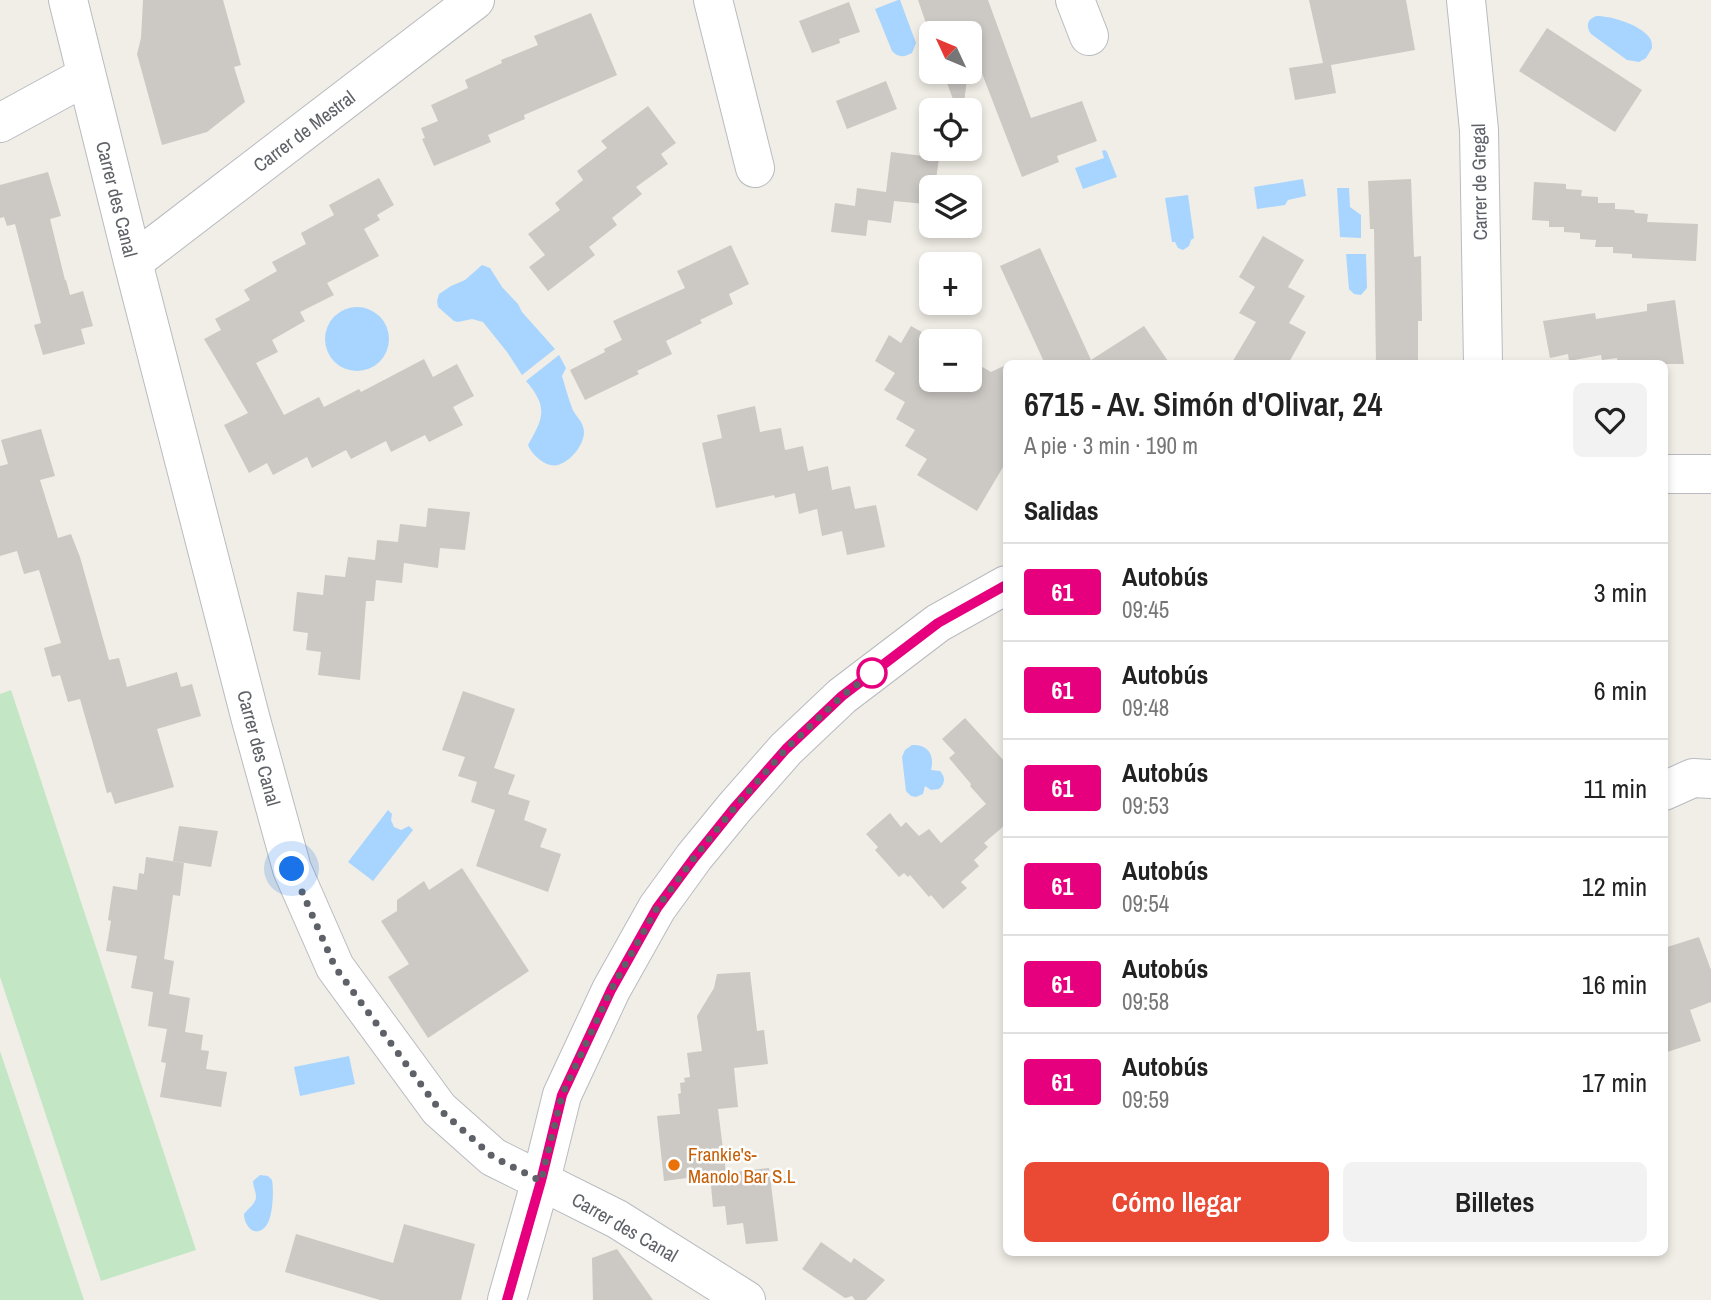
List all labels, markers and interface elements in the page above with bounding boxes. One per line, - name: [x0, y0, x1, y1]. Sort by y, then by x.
- north arrow: [919, 21, 982, 84]
- map controls: [919, 21, 982, 392]
- street label: Carrer de Mestral: [248, 84, 360, 178]
- button: locate: [919, 98, 982, 161]
- street label: Carrer de Gregal: [1465, 123, 1493, 241]
- street label: Carrer des Canal: [90, 138, 144, 260]
- button: layers: [919, 175, 982, 238]
- button: +: [919, 252, 982, 315]
- button: −: [919, 329, 982, 392]
- text: 6715 - Av. Simón d'Olivar, 24: [1024, 382, 1382, 426]
- button: heart: [1573, 383, 1647, 457]
- text: A pie · 3 min · 190 m: [1024, 430, 1198, 461]
- text: Salidas: [1024, 493, 1099, 528]
- text: Autobús: [1122, 559, 1208, 594]
- text: 3 min: [1594, 575, 1647, 610]
- text: 61: [1052, 576, 1073, 608]
- text: 09:45: [1122, 594, 1169, 625]
- text: Autobús: [1122, 657, 1208, 692]
- unlabelled marker: [857, 658, 887, 688]
- text: 6 min: [1594, 673, 1647, 708]
- text: 61: [1052, 674, 1073, 706]
- street label: Carrer des Canal: [231, 687, 287, 809]
- text: 09:48: [1122, 692, 1169, 723]
- text: Autobús: [1122, 755, 1208, 790]
- text: 11 min: [1583, 771, 1647, 806]
- text: 61: [1052, 772, 1073, 804]
- text: 09:53: [1122, 790, 1169, 821]
- your location: [274, 851, 309, 886]
- text: Autobús: [1122, 853, 1208, 888]
- text: 12 min: [1582, 869, 1647, 904]
- text: 61: [1052, 870, 1073, 902]
- text: 09:54: [1122, 888, 1169, 919]
- text: Autobús: [1122, 951, 1208, 986]
- text: 16 min: [1582, 967, 1647, 1002]
- text: 61: [1052, 968, 1073, 1000]
- text: 09:58: [1122, 986, 1169, 1017]
- text: Autobús: [1122, 1049, 1208, 1084]
- text: 17 min: [1582, 1065, 1647, 1100]
- text: 61: [1052, 1066, 1073, 1098]
- text: 09:59: [1122, 1084, 1169, 1115]
- place label: Frankie's- Manolo Bar S.L: [688, 1141, 796, 1189]
- marker: Frankie's- Manolo Bar S.L: [666, 1157, 682, 1173]
- button: Cómo llegar: [1024, 1162, 1329, 1242]
- button: Billetes: [1343, 1162, 1647, 1242]
- street label: Carrer des Canal: [567, 1186, 683, 1268]

